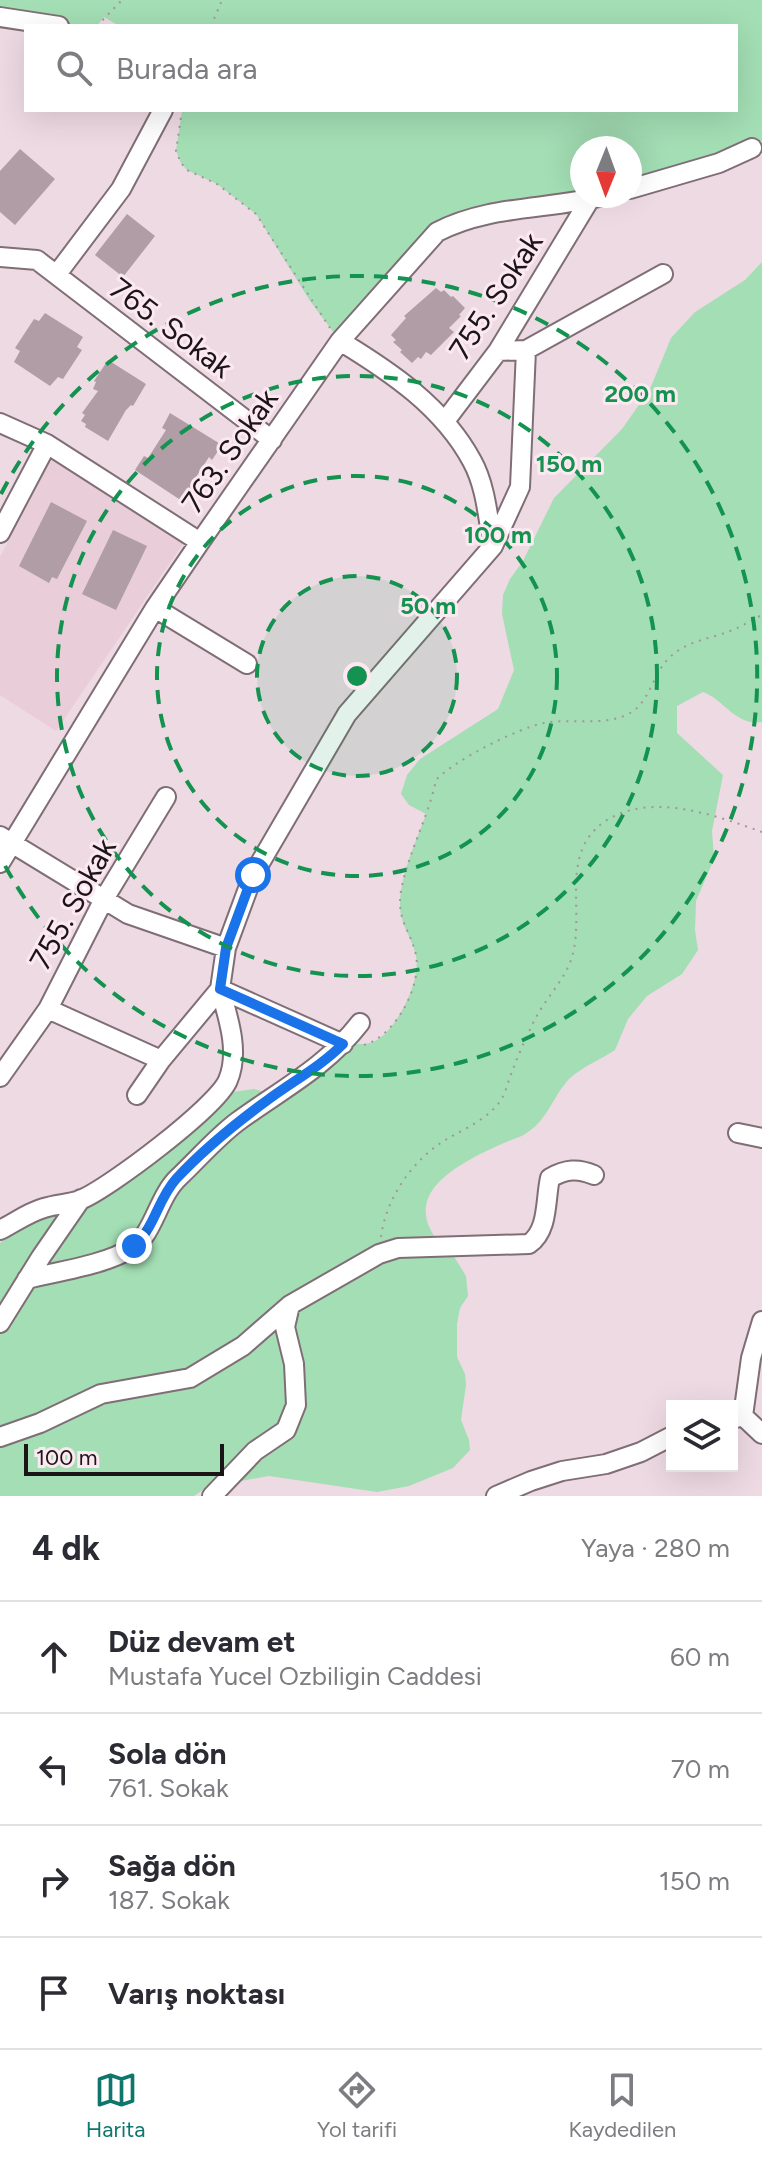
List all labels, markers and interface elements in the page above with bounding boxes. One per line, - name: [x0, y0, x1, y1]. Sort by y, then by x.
- search box: [24, 24, 738, 112]
- icon: search: [52, 46, 96, 90]
- text: Burada ara: [116, 50, 258, 87]
- north arrow: [570, 136, 642, 208]
- street label: 755. Sokak: [441, 225, 551, 366]
- street label: 765. Sokak: [103, 270, 240, 386]
- text: 200 m: [604, 379, 676, 408]
- street label: 763. Sokak: [173, 381, 286, 520]
- text: 150 m: [536, 449, 602, 478]
- text: 100 m: [464, 520, 532, 549]
- text: 50 m: [400, 591, 456, 620]
- centre of rings: [343, 662, 371, 690]
- street label: 755. Sokak: [21, 831, 124, 976]
- route start: [235, 857, 271, 893]
- route end: [116, 1228, 152, 1264]
- map controls: [666, 1400, 738, 1472]
- button: layers: [666, 1400, 738, 1472]
- scale bar: [24, 1440, 224, 1476]
- text: 100 m: [36, 1444, 97, 1471]
- text: 4 dk: [32, 1528, 100, 1569]
- text: Yaya · 280 m: [581, 1532, 730, 1564]
- text: Düz devam et: [108, 1623, 295, 1660]
- icon: ahead: [32, 1635, 76, 1679]
- text: 60 m: [670, 1641, 730, 1673]
- text: Mustafa Yucel Ozbiligin Caddesi: [108, 1660, 482, 1692]
- text: Sola dön: [108, 1735, 226, 1772]
- icon: left: [32, 1747, 76, 1791]
- text: 70 m: [671, 1753, 730, 1785]
- text: 761. Sokak: [108, 1772, 229, 1804]
- text: Sağa dön: [108, 1847, 236, 1884]
- icon: right: [32, 1859, 76, 1903]
- text: 150 m: [659, 1865, 730, 1897]
- text: 187. Sokak: [108, 1884, 230, 1916]
- icon: arrive: [32, 1971, 76, 2015]
- text: Varış noktası: [108, 1975, 285, 2012]
- tab: Harita: [86, 2068, 145, 2143]
- tab: Yol tarifi: [317, 2068, 397, 2143]
- tab: Kaydedilen: [569, 2068, 676, 2143]

